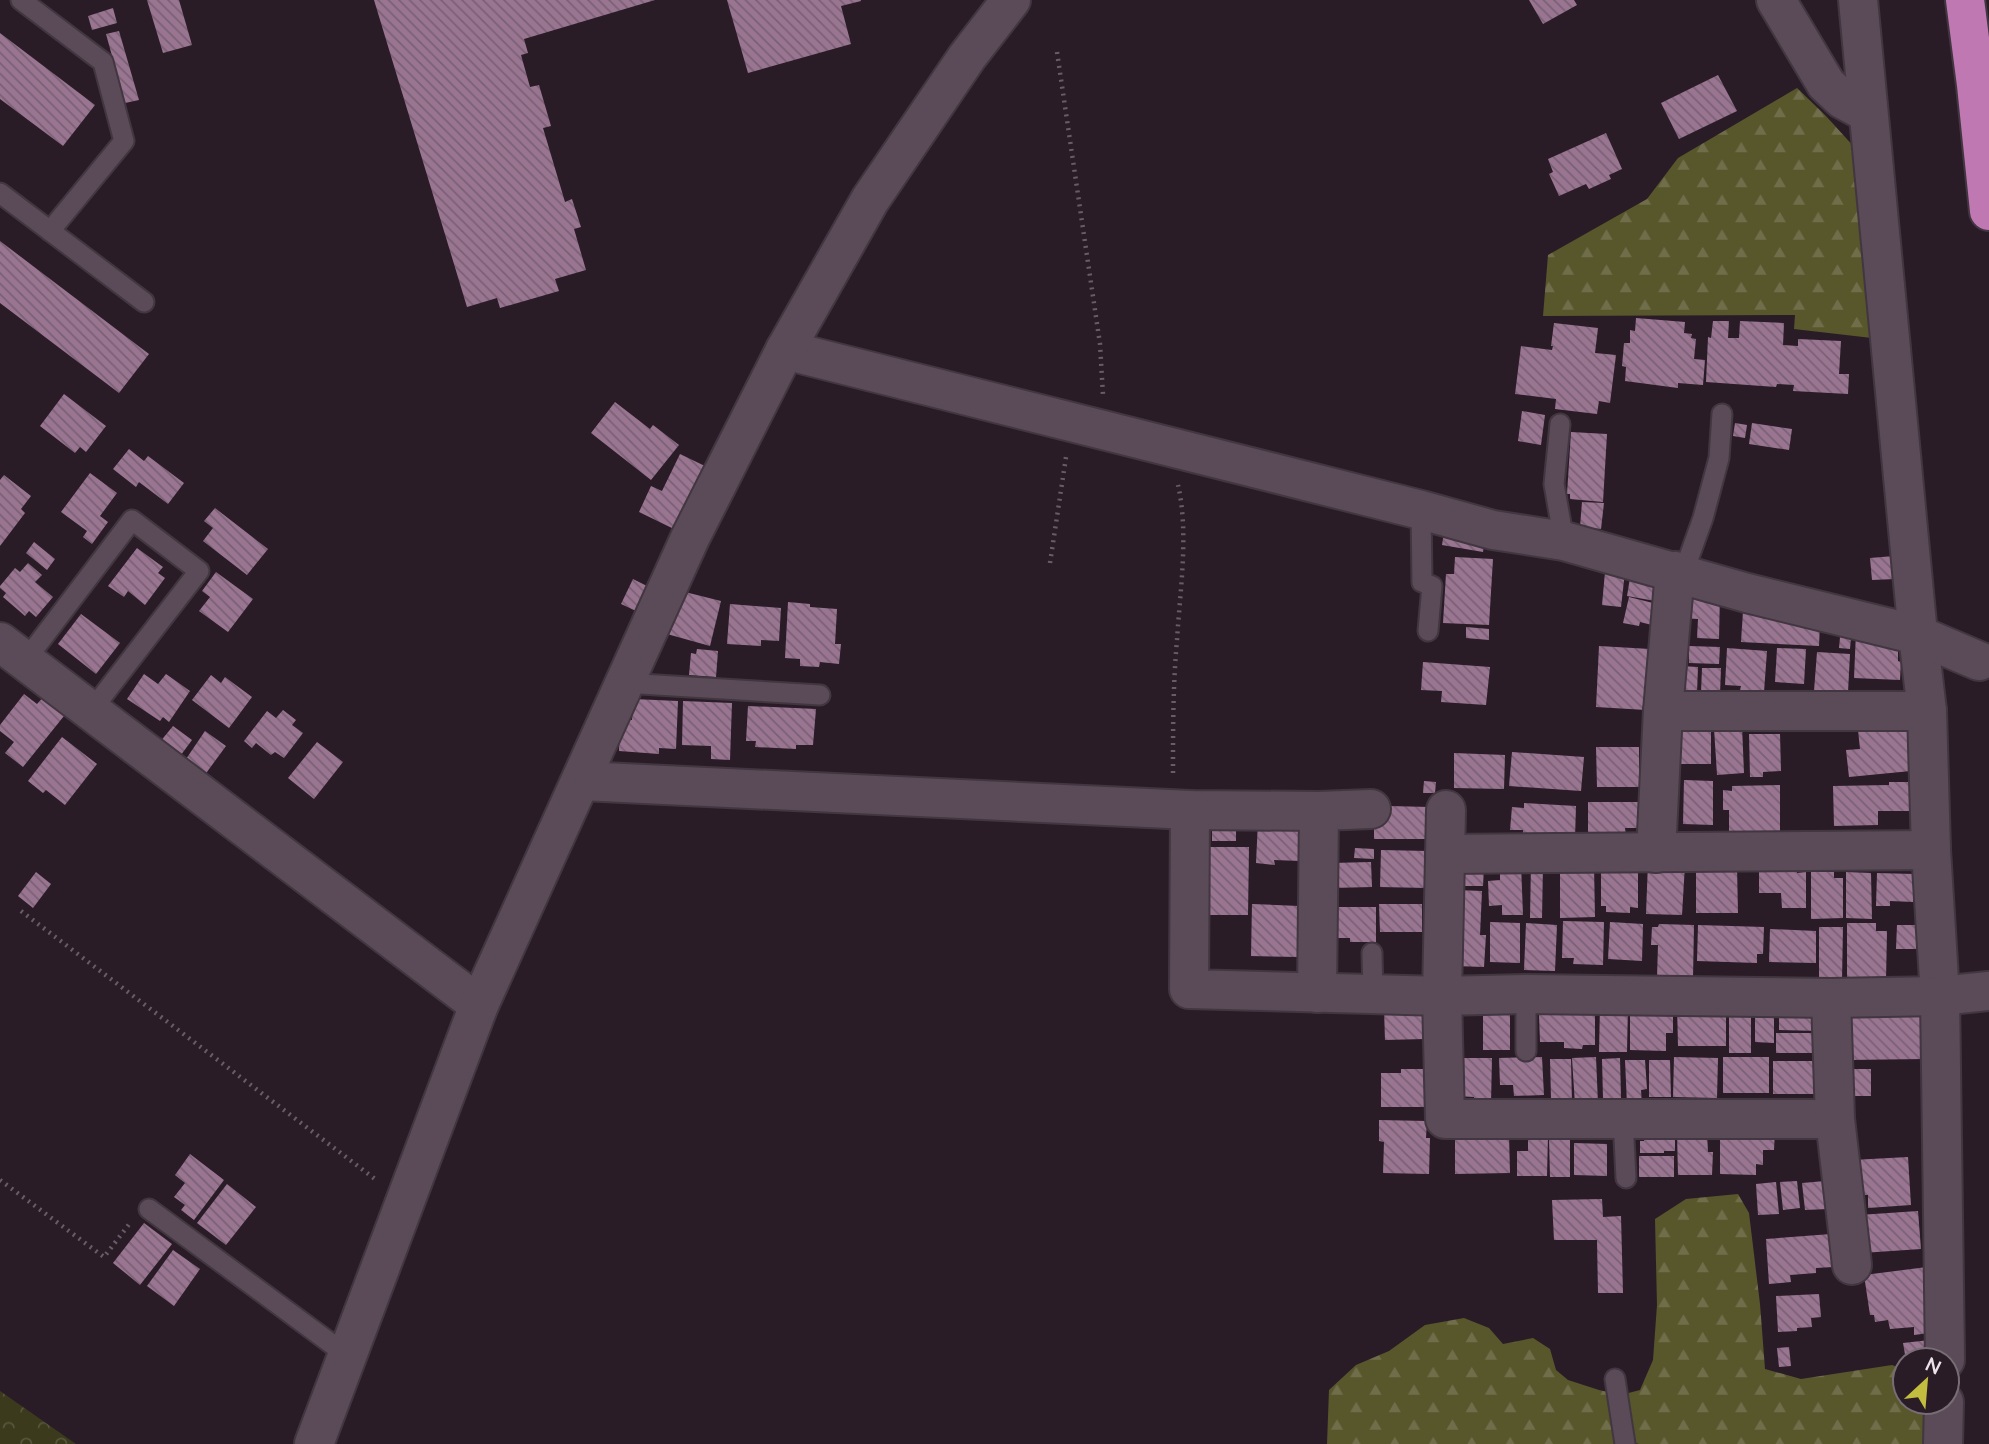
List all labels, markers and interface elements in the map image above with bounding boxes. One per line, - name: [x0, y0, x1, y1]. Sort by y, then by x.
- north arrow: [1891, 1346, 1961, 1416]
- text: N: [1922, 1352, 1945, 1379]

